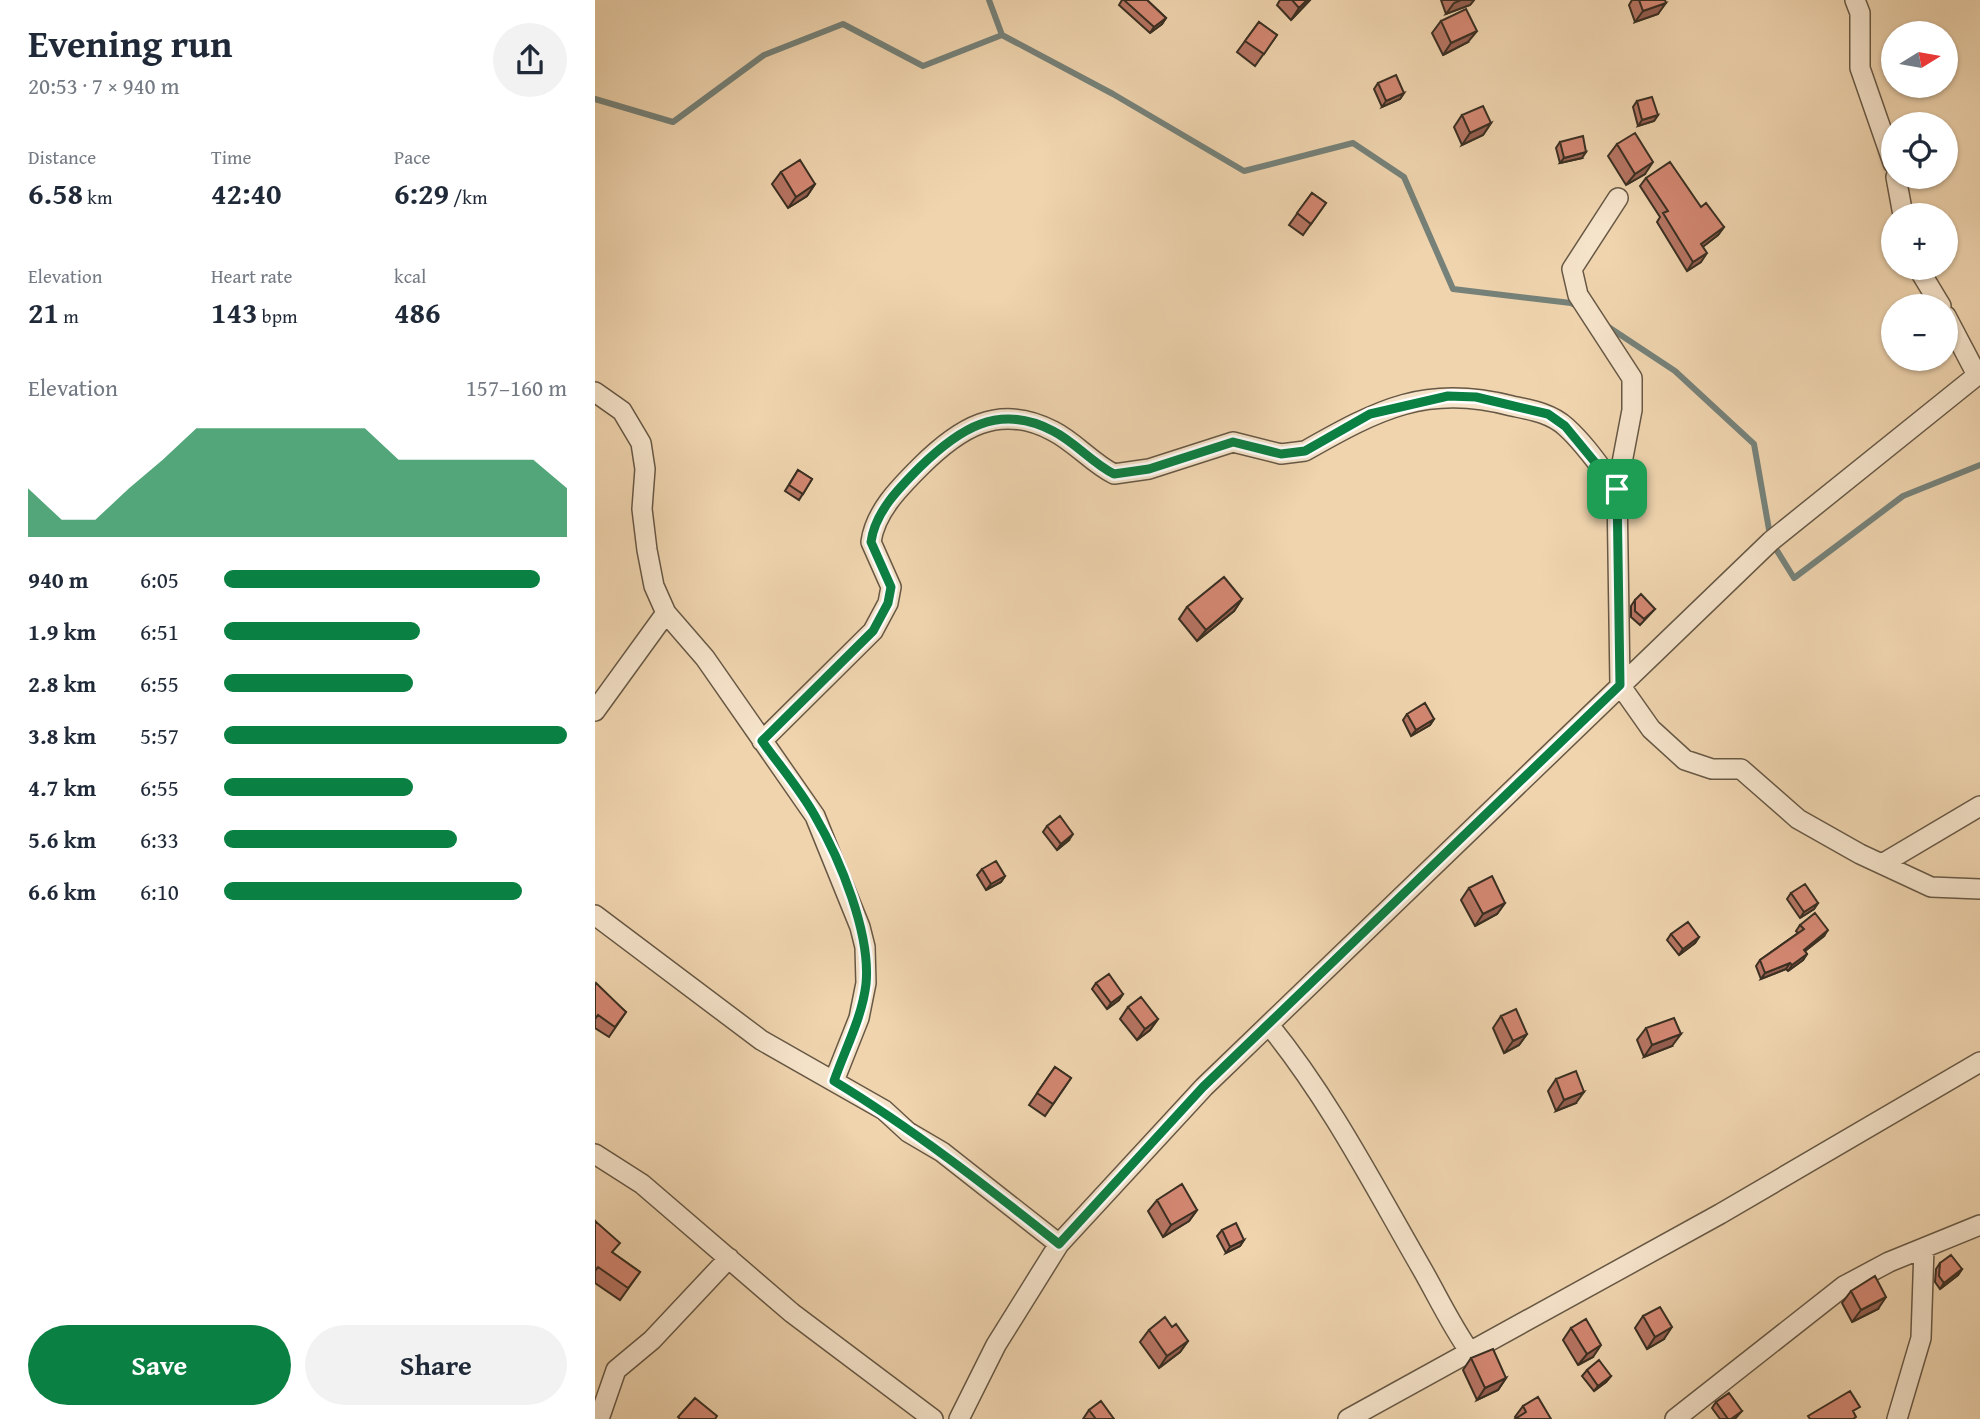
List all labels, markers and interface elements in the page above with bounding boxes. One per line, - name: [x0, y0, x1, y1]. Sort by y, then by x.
- text: Evening run: [28, 15, 232, 71]
- north arrow: [1881, 21, 1958, 98]
- map controls: [1881, 21, 1958, 371]
- button: share: [493, 23, 567, 97]
- text: 20:53 · 7 × 940 m: [28, 69, 180, 102]
- button: locate: [1881, 112, 1958, 189]
- text: Distance: [28, 143, 96, 171]
- text: Time: [211, 143, 251, 171]
- text: Pace: [394, 143, 431, 171]
- text: 6.58: [28, 171, 83, 215]
- text: 42:40: [211, 171, 282, 215]
- text: 6:29: [394, 171, 449, 215]
- text: km: [83, 183, 112, 211]
- text: /km: [449, 183, 487, 211]
- button: +: [1881, 203, 1958, 280]
- text: Elevation: [28, 262, 102, 290]
- text: Heart rate: [211, 262, 292, 290]
- text: kcal: [394, 262, 426, 290]
- text: 21: [28, 290, 59, 334]
- text: 143: [211, 290, 258, 334]
- text: 486: [394, 290, 441, 334]
- button: −: [1881, 294, 1958, 371]
- text: m: [59, 302, 79, 330]
- text: bpm: [258, 302, 297, 330]
- text: Elevation: [28, 371, 118, 404]
- text: 157–160 m: [466, 371, 567, 404]
- pin: [1587, 459, 1647, 519]
- icon: arrive: [1598, 470, 1636, 508]
- text: 940 m: [28, 563, 89, 596]
- text: 6:05: [140, 563, 179, 596]
- text: 1.9 km: [28, 615, 96, 648]
- text: 6:51: [140, 615, 179, 648]
- text: 2.8 km: [28, 667, 96, 700]
- text: 6:55: [140, 667, 179, 700]
- text: 3.8 km: [28, 719, 96, 752]
- text: 5:57: [140, 719, 179, 752]
- text: 4.7 km: [28, 771, 96, 804]
- text: 6:55: [140, 771, 179, 804]
- text: 5.6 km: [28, 823, 96, 856]
- text: 6:33: [140, 823, 179, 856]
- text: 6.6 km: [28, 875, 96, 908]
- text: 6:10: [140, 875, 179, 908]
- button: Save: [28, 1325, 291, 1405]
- button: Share: [305, 1325, 567, 1405]

